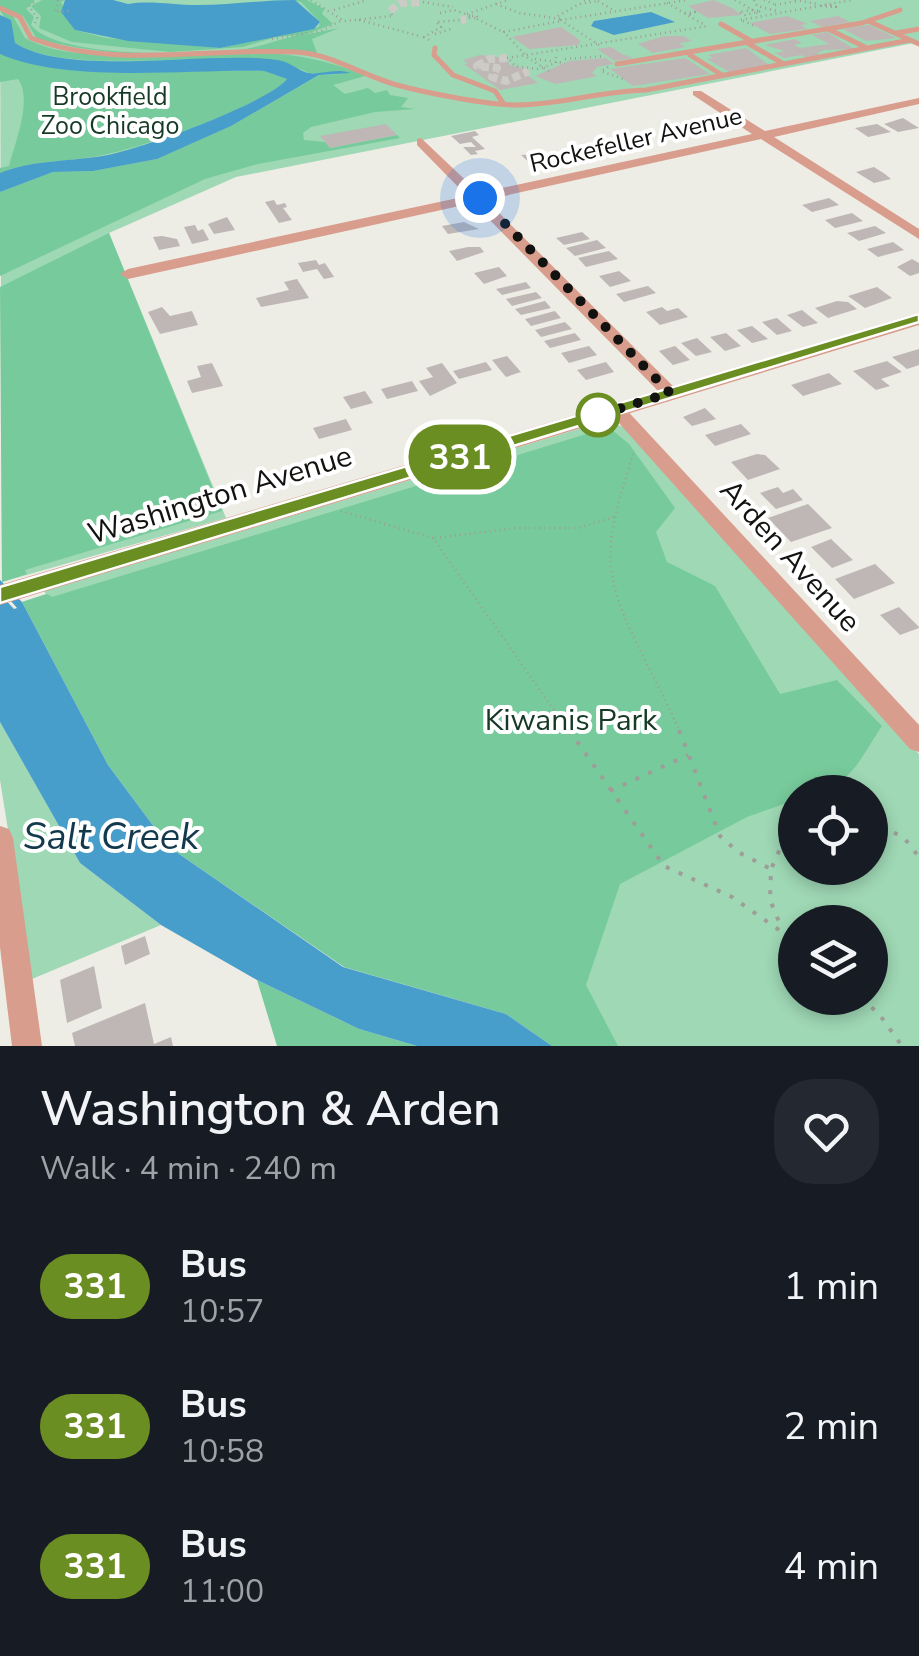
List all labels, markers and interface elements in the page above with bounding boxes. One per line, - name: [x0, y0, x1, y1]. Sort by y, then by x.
- park label: Brookfield Zoo Chicago: [41, 80, 179, 143]
- street label: Rockefeller Avenue: [526, 99, 746, 181]
- your location: [455, 173, 505, 223]
- unlabelled marker: [577, 394, 619, 436]
- line badge: 331: [402, 424, 518, 490]
- text: 331: [428, 434, 492, 481]
- street label: Washington Avenue: [83, 435, 357, 555]
- street label: Arden Avenue: [710, 471, 870, 641]
- park label: Kiwanis Park: [485, 700, 658, 741]
- map controls: [778, 775, 888, 1015]
- button: locate: [778, 775, 888, 885]
- water label: Salt Creek: [23, 811, 200, 862]
- button: layers: [778, 905, 888, 1015]
- text: Washington & Arden: [40, 1076, 501, 1142]
- button: heart: [774, 1079, 879, 1184]
- text: Walk · 4 min · 240 m: [40, 1147, 337, 1190]
- text: Bus: [180, 1239, 247, 1290]
- text: 1 min: [784, 1261, 879, 1312]
- text: 331: [63, 1263, 127, 1310]
- text: 10:57: [180, 1290, 264, 1333]
- text: Bus: [180, 1379, 247, 1430]
- text: 2 min: [784, 1401, 879, 1452]
- text: 331: [63, 1403, 127, 1450]
- text: 10:58: [180, 1430, 264, 1473]
- text: Bus: [180, 1519, 247, 1570]
- text: 4 min: [784, 1541, 879, 1592]
- text: 331: [63, 1543, 127, 1590]
- text: 11:00: [180, 1570, 264, 1613]

